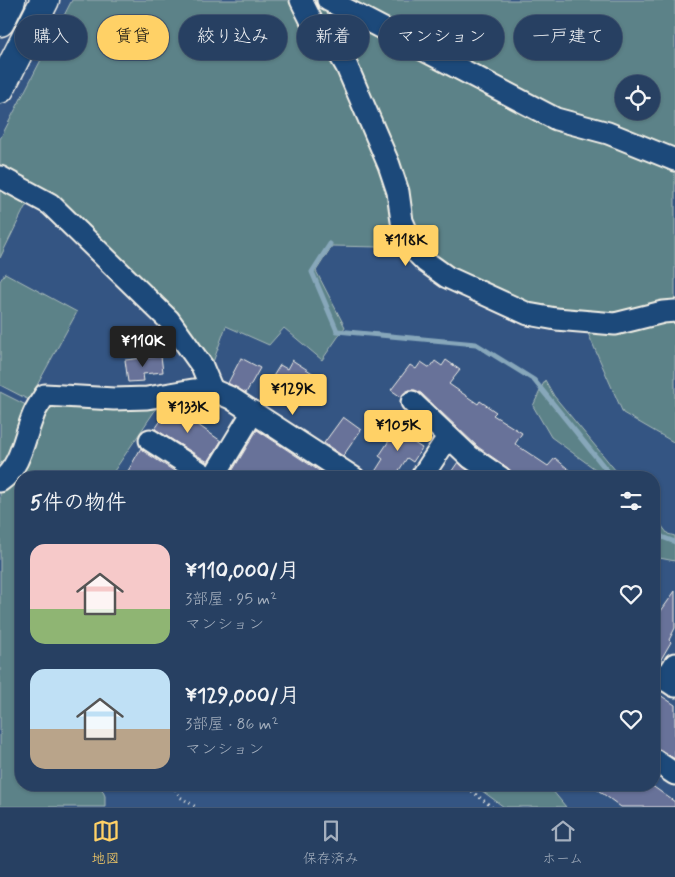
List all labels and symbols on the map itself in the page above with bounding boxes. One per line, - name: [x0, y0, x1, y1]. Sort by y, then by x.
- pin: ¥118K: [371, 224, 441, 267]
- pin: ¥110K: [108, 326, 178, 368]
- pin: ¥129K: [258, 374, 328, 416]
- pin: ¥133K: [153, 392, 223, 434]
- pin: ¥105K: [363, 410, 433, 452]

